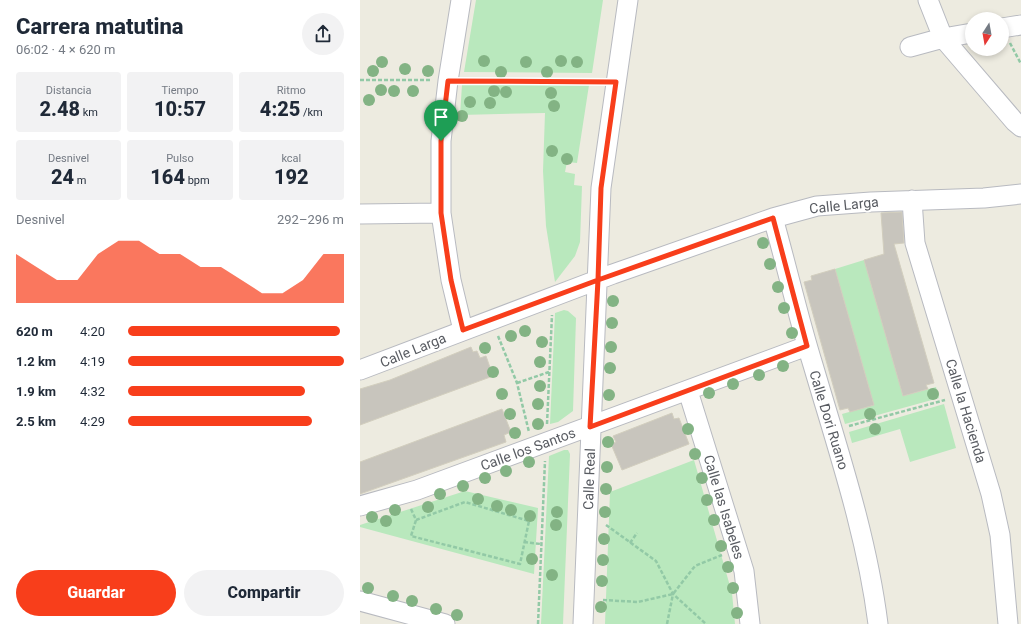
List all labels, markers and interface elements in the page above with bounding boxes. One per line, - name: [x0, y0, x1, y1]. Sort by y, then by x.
- north arrow: [965, 12, 1009, 56]
- map controls: [965, 12, 1009, 56]
- button: share: [302, 13, 344, 55]
- text: Carrera matutina: [16, 14, 184, 39]
- text: 06:02 · 4 × 620 m: [16, 42, 115, 57]
- text: Distancia: [46, 84, 91, 97]
- text: Tiempo: [161, 84, 199, 97]
- text: Ritmo: [277, 84, 306, 97]
- text: 2.48: [39, 97, 80, 121]
- text: 10:57: [154, 97, 206, 121]
- text: 4:25: [260, 97, 300, 121]
- pin: [424, 100, 458, 141]
- text: km: [80, 106, 98, 119]
- text: /km: [300, 106, 323, 119]
- icon: arrive: [430, 106, 452, 128]
- text: Desnivel: [48, 152, 89, 165]
- text: Pulso: [166, 152, 194, 165]
- text: kcal: [281, 152, 301, 165]
- text: 24: [51, 165, 74, 189]
- text: 164: [150, 165, 185, 189]
- text: 192: [274, 165, 309, 189]
- text: m: [74, 174, 86, 187]
- text: bpm: [185, 174, 210, 187]
- street label: Calle Larga: [809, 193, 879, 217]
- text: Desnivel: [16, 212, 65, 227]
- text: 292–296 m: [277, 212, 344, 227]
- text: 620 m: [16, 324, 53, 339]
- text: 4:20: [80, 324, 105, 339]
- street label: Calle Larga: [378, 330, 448, 370]
- text: 1.2 km: [16, 354, 56, 369]
- text: 4:19: [80, 354, 105, 369]
- street label: Calle la Hacienda: [943, 357, 989, 465]
- street label: Calle Dori Ruano: [806, 368, 852, 472]
- text: 1.9 km: [16, 384, 56, 399]
- text: 4:32: [80, 384, 105, 399]
- text: 2.5 km: [16, 414, 56, 429]
- text: 4:29: [80, 414, 105, 429]
- street label: Calle los Santos: [478, 424, 578, 474]
- street label: Calle Real: [580, 448, 598, 510]
- street label: Calle las Isabeles: [701, 453, 747, 561]
- button: Guardar: [16, 570, 176, 616]
- button: Compartir: [184, 570, 344, 616]

